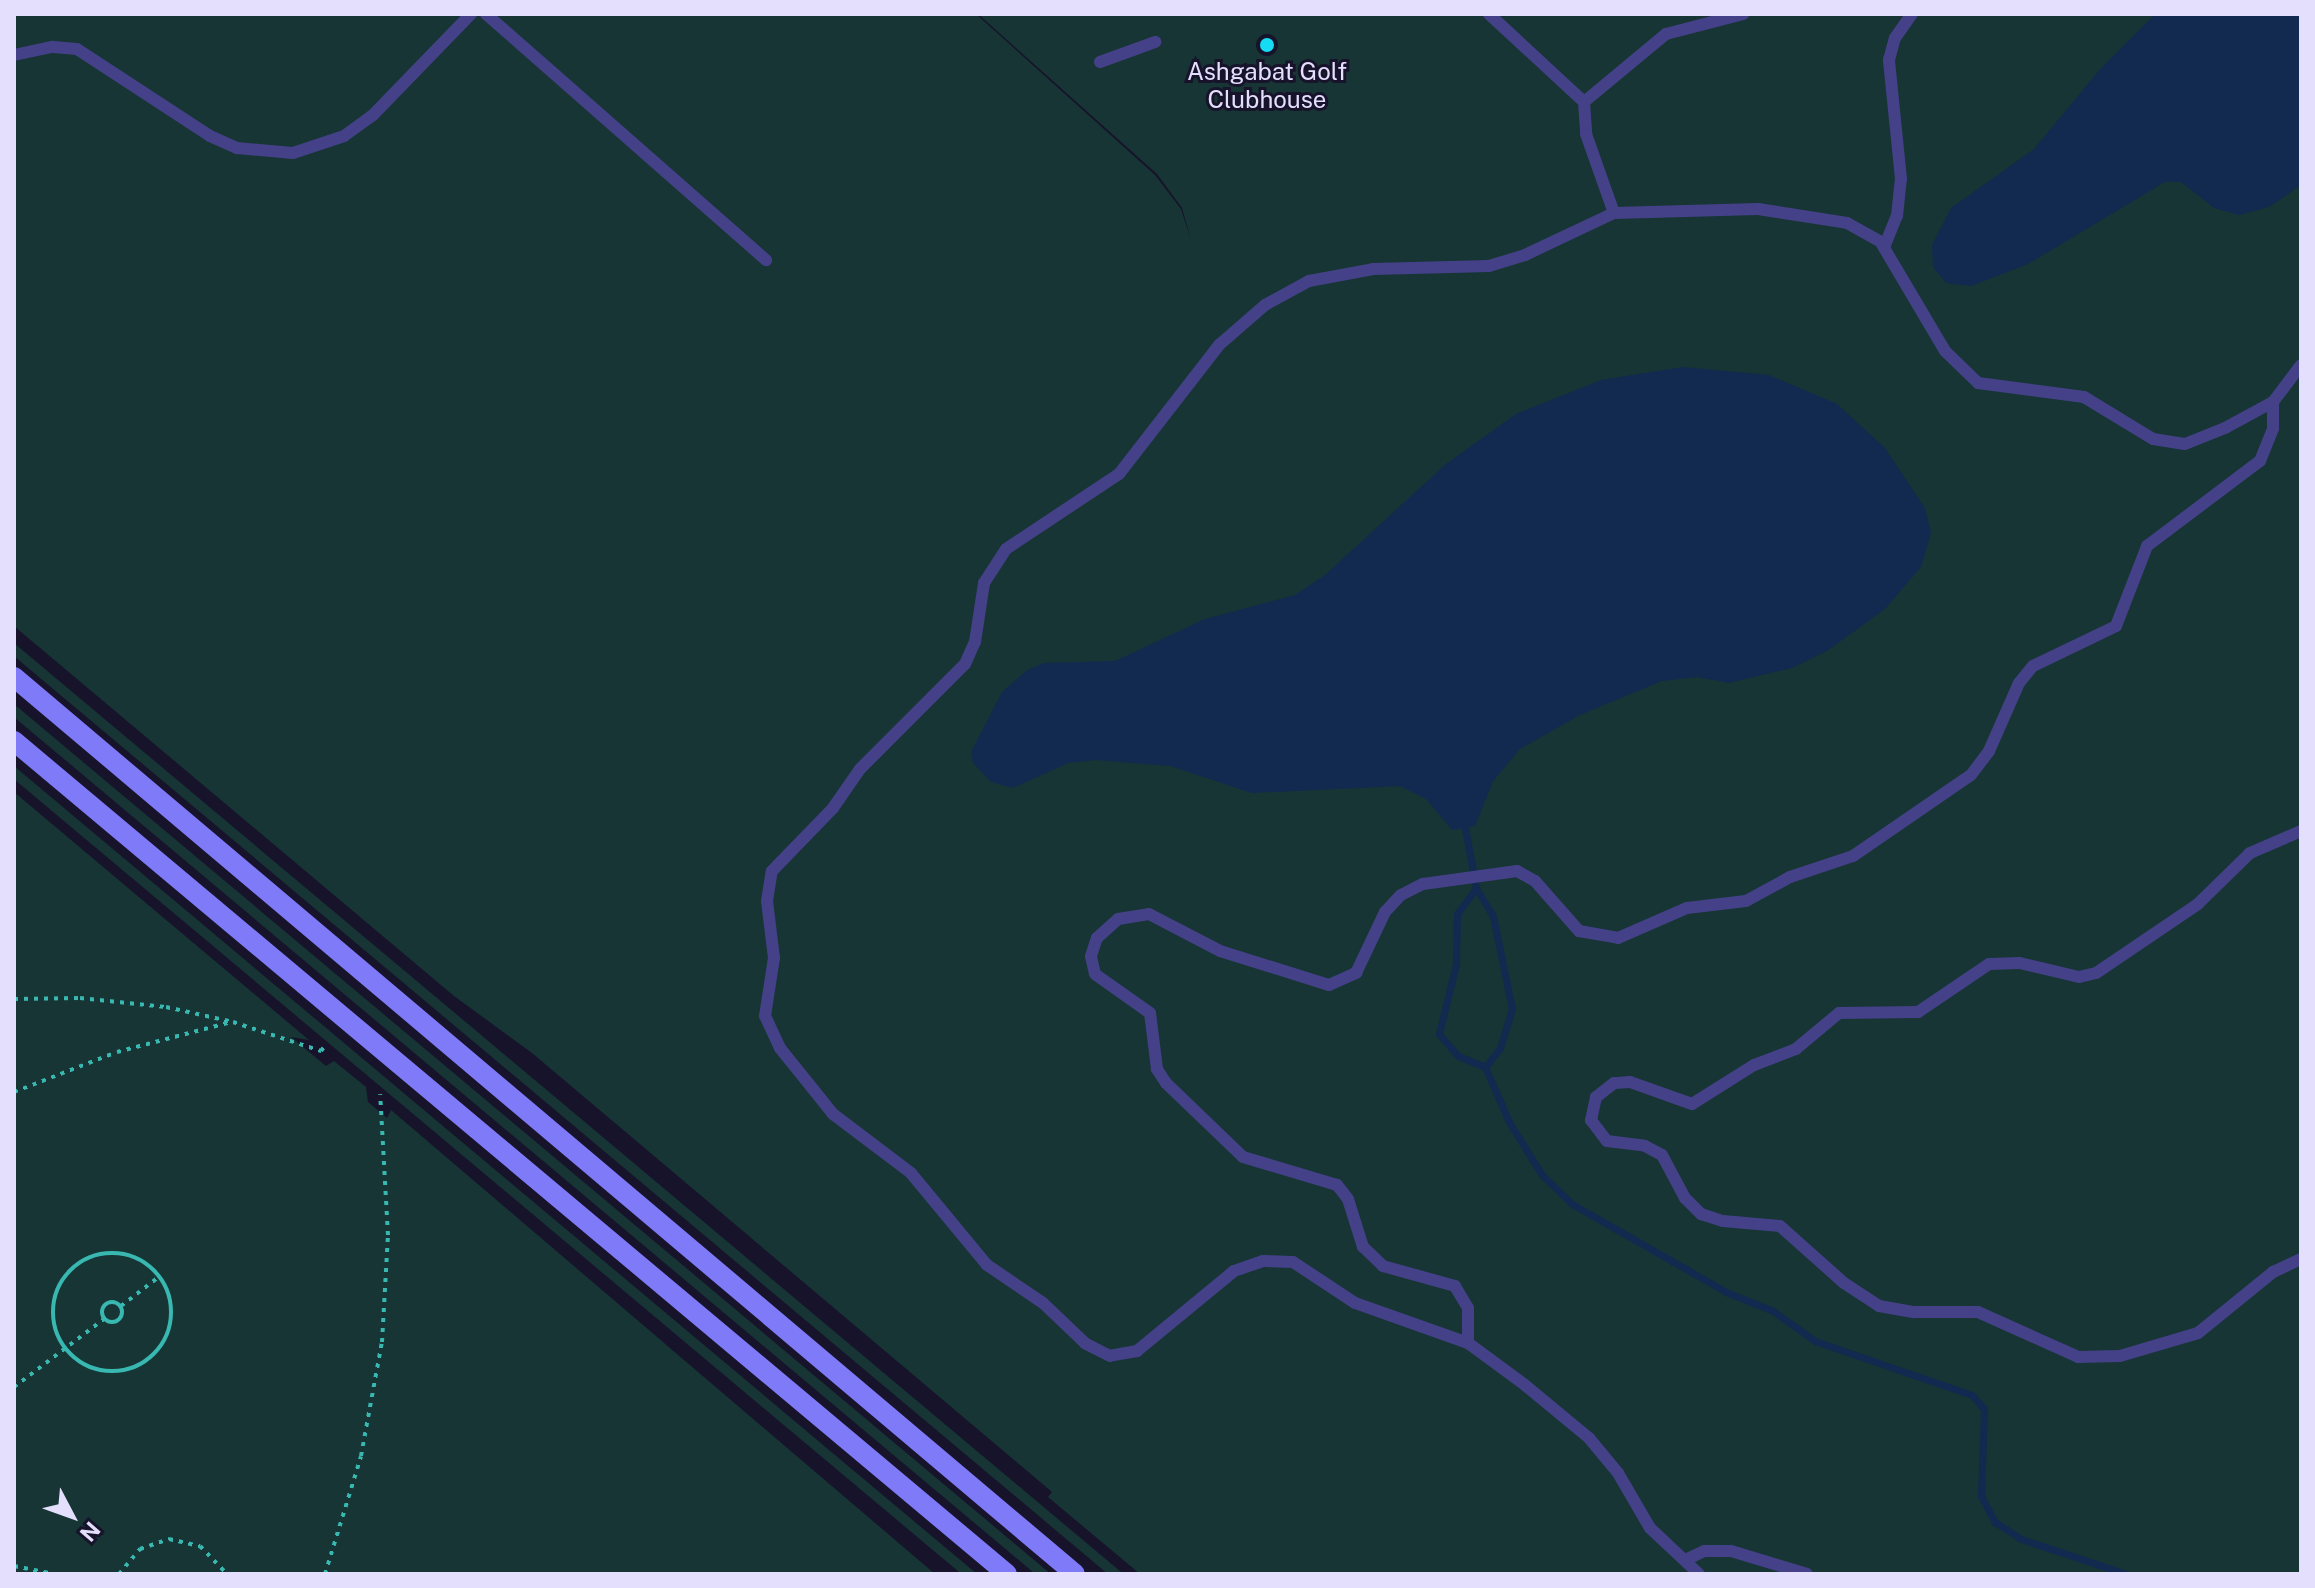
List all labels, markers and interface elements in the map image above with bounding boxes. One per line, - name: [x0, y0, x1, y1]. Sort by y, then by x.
- marker: Ashgabat Golf Clubhouse: [1258, 36, 1276, 54]
- place label: Ashgabat Golf Clubhouse: [1187, 58, 1347, 114]
- north arrow: [32, 1476, 112, 1556]
- text: N: [75, 1517, 106, 1547]

